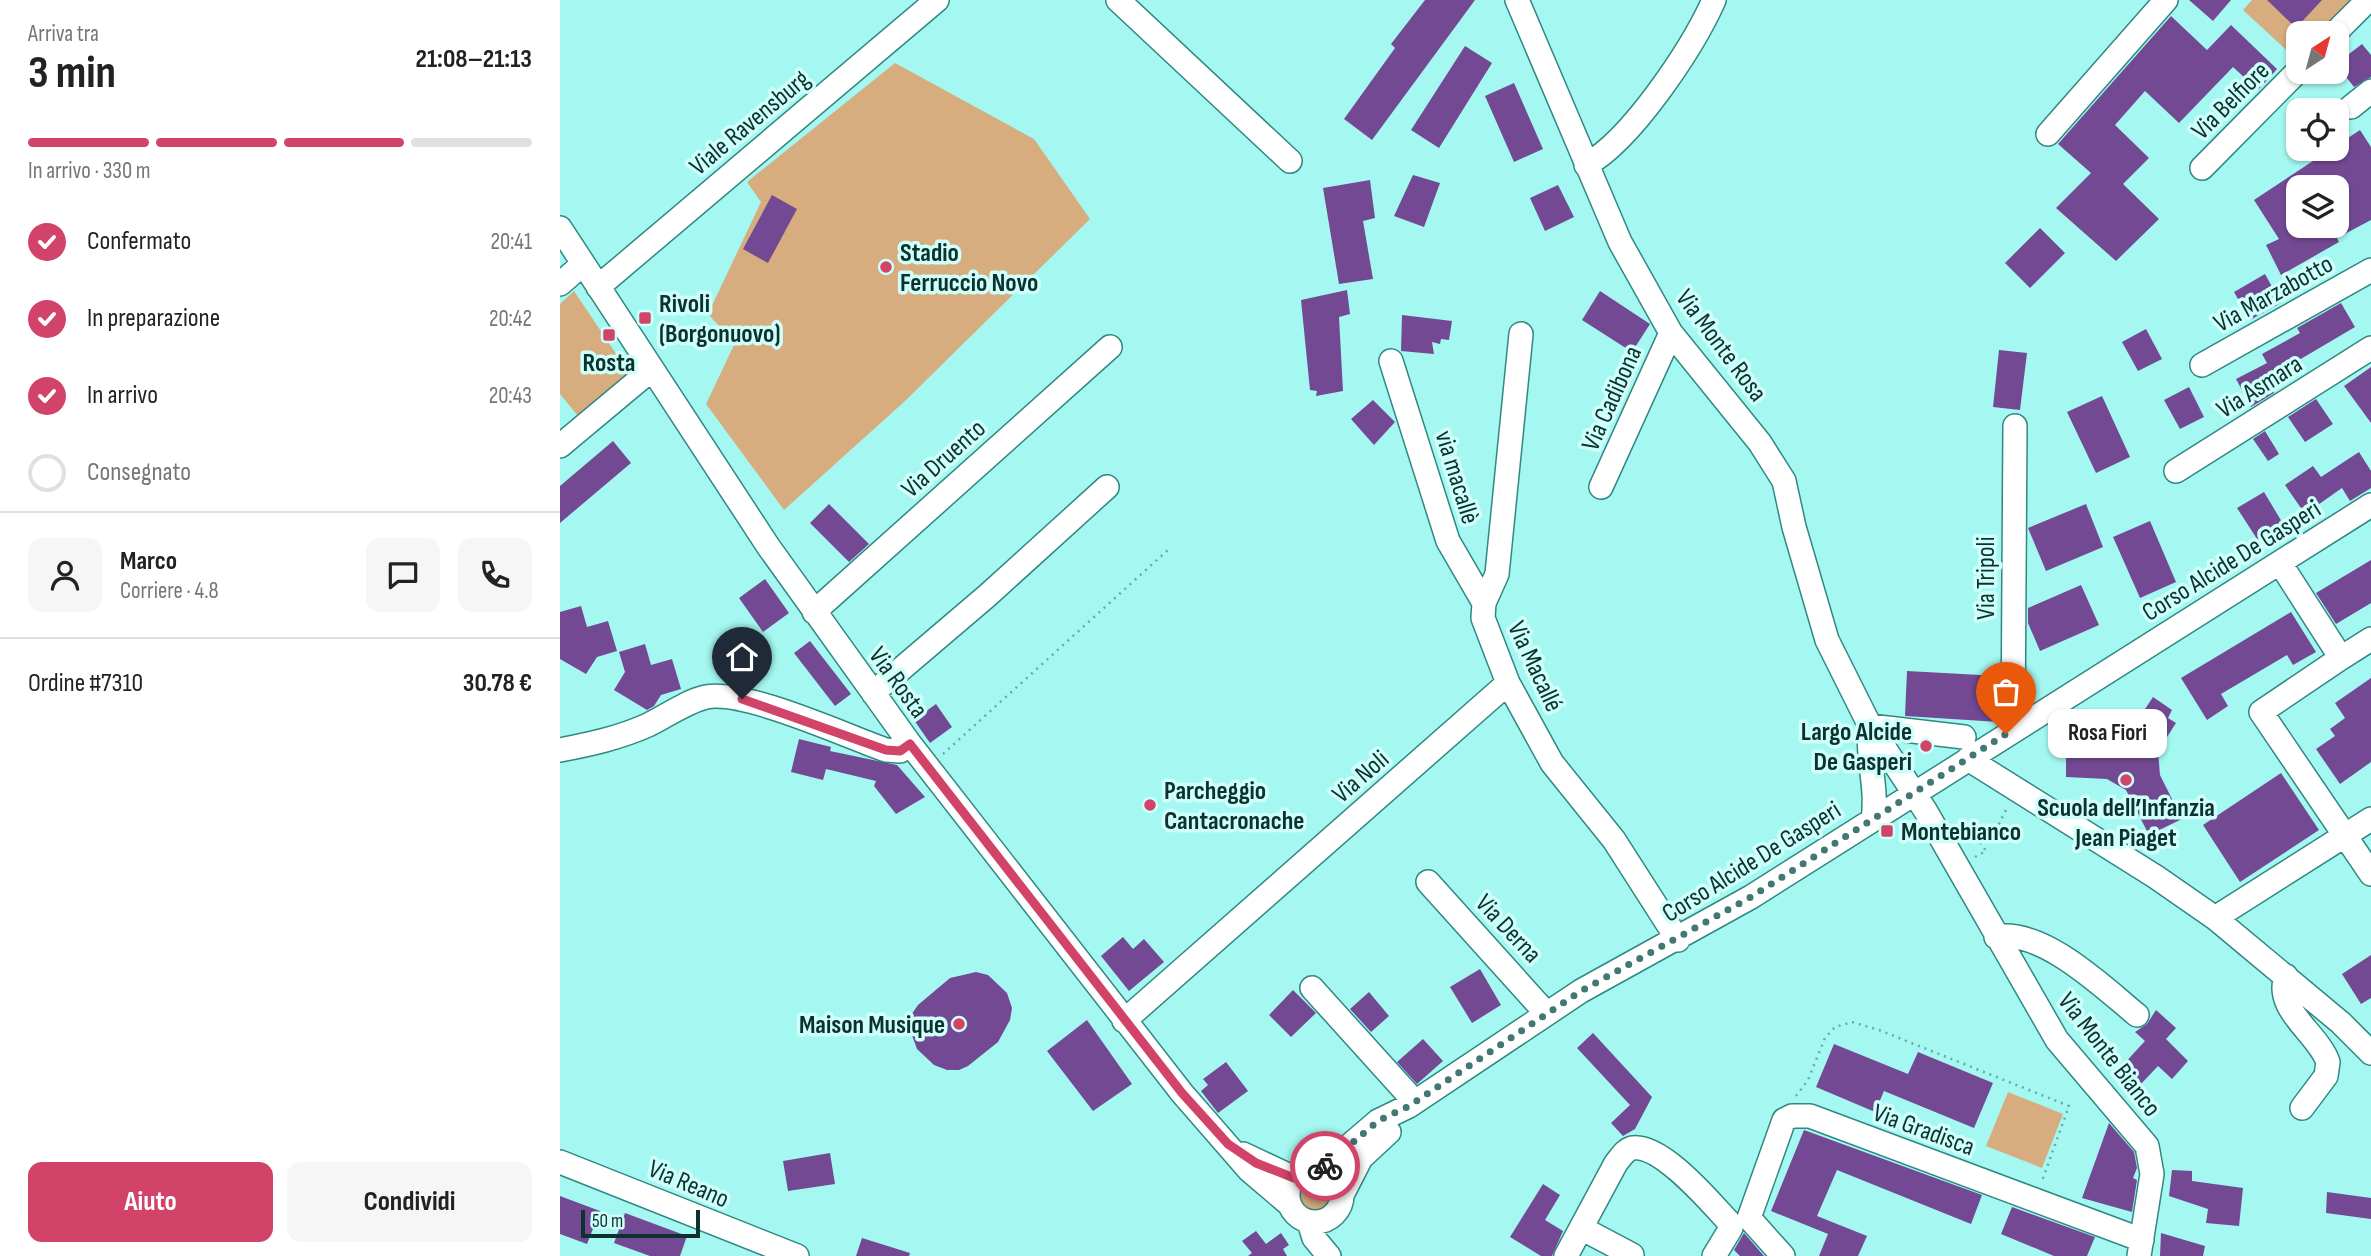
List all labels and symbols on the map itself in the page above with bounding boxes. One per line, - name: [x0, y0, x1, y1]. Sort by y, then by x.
- north arrow: [2286, 21, 2348, 84]
- street label: Via Belfiore: [2186, 56, 2276, 146]
- street label: Viale Ravensburg: [684, 64, 816, 182]
- place label: Stadio Ferruccio Novo: [900, 238, 1038, 299]
- street label: Via Marzabotto: [2209, 249, 2339, 340]
- marker: Stadio Ferruccio Novo: [878, 259, 894, 275]
- street label: Via Monte Rosa: [1669, 284, 1773, 408]
- place label: Rivoli (Borgonuovo): [659, 289, 780, 350]
- marker: Rivoli (Borgonuovo): [637, 310, 653, 326]
- marker: Rosta: [601, 327, 617, 343]
- street label: Via Cadibona: [1576, 341, 1649, 456]
- place label: Rosta: [583, 348, 635, 379]
- street label: Via Asmara: [2211, 349, 2308, 426]
- street label: Via Druento: [896, 413, 992, 505]
- street label: via macallè: [1428, 427, 1485, 528]
- street label: Corso Alcide De Gasperi: [2137, 494, 2327, 629]
- street label: Via Tripoli: [1971, 536, 2002, 620]
- street label: Via Macallé: [1500, 616, 1569, 717]
- pin: [712, 627, 772, 699]
- street label: Via Rosta: [862, 641, 934, 724]
- pin: [1976, 662, 2036, 734]
- callout: Rosa Fiori: [2048, 710, 2167, 758]
- place label: Largo Alcide De Gasperi: [1801, 717, 1912, 778]
- marker: Largo Alcide De Gasperi: [1918, 738, 1934, 754]
- street label: Via Noli: [1326, 744, 1396, 810]
- marker: Scuola dell’Infanzia Jean Piaget: [2118, 772, 2134, 788]
- place label: Parcheggio Cantacronache: [1164, 776, 1304, 837]
- place label: Scuola dell’Infanzia Jean Piaget: [2037, 793, 2215, 854]
- street label: Corso Alcide De Gasperi: [1657, 795, 1847, 930]
- marker: Parcheggio Cantacronache: [1142, 797, 1158, 813]
- place label: Montebianco: [1901, 817, 2021, 848]
- marker: Montebianco: [1879, 823, 1895, 839]
- street label: Via Derna: [1468, 888, 1547, 970]
- street label: Via Monte Bianco: [2051, 987, 2167, 1123]
- place label: Maison Musique: [799, 1010, 945, 1041]
- marker: Maison Musique: [951, 1016, 967, 1032]
- street label: Via Gradisca: [1868, 1098, 1979, 1163]
- courier: [1290, 1131, 1360, 1201]
- street label: Via Reano: [643, 1154, 733, 1215]
- scale bar: [581, 1207, 700, 1239]

